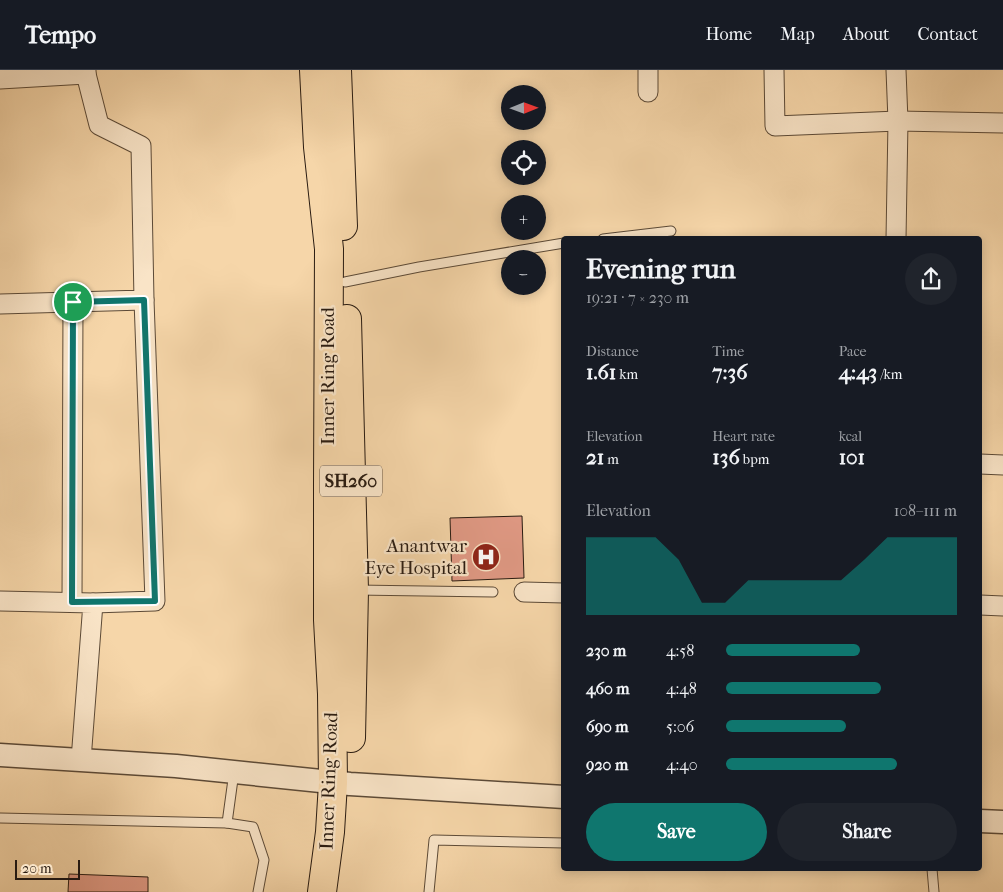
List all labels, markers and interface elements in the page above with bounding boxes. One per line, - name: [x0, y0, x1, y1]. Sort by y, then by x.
- text: Tempo: [25, 21, 96, 49]
- text: Home: [705, 24, 752, 45]
- text: Map: [780, 24, 815, 45]
- text: About: [843, 24, 889, 45]
- text: Contact: [917, 24, 978, 45]
- north arrow: [501, 85, 546, 130]
- map controls: [501, 85, 546, 295]
- button: locate: [501, 140, 546, 185]
- button: +: [501, 195, 546, 240]
- button: −: [501, 250, 546, 295]
- text: Evening run: [586, 252, 736, 285]
- button: share: [905, 253, 957, 305]
- pin: [52, 281, 94, 323]
- icon: arrive: [59, 288, 87, 316]
- text: 19:21 · 7 × 230 m: [586, 288, 689, 307]
- street label: Inner Ring Road: [317, 306, 339, 445]
- text: Distance: [586, 343, 639, 360]
- text: Time: [712, 343, 744, 360]
- text: Pace: [839, 343, 867, 360]
- text: 1.61: [586, 360, 616, 384]
- text: 7:36: [712, 360, 748, 384]
- text: 4:43: [839, 360, 877, 384]
- text: km: [616, 366, 638, 383]
- text: /km: [877, 366, 902, 383]
- text: Elevation: [586, 428, 643, 445]
- text: Heart rate: [712, 428, 775, 445]
- text: kcal: [839, 428, 862, 445]
- text: 21: [586, 445, 604, 469]
- text: 136: [712, 445, 740, 469]
- text: 101: [839, 445, 865, 469]
- text: m: [604, 451, 619, 468]
- text: bpm: [740, 451, 769, 468]
- road number: SH260: [320, 466, 382, 496]
- text: Elevation: [586, 501, 651, 520]
- text: 108–111 m: [894, 501, 957, 520]
- place label: Anantwar Eye Hospital: [365, 535, 468, 579]
- hospital icon: Anantwar Eye Hospital: [471, 542, 501, 572]
- text: 230 m: [586, 641, 626, 660]
- text: 4:58: [666, 641, 694, 660]
- text: 460 m: [586, 679, 630, 698]
- text: 4:48: [666, 679, 697, 698]
- street label: Inner Ring Road: [316, 711, 342, 850]
- text: 690 m: [586, 717, 629, 736]
- text: 5:06: [666, 717, 694, 736]
- text: 920 m: [586, 755, 628, 774]
- text: 4:40: [666, 755, 698, 774]
- button: Save: [586, 803, 767, 861]
- button: Share: [777, 803, 957, 861]
- scale bar: [15, 857, 80, 880]
- text: 20 m: [22, 860, 52, 877]

